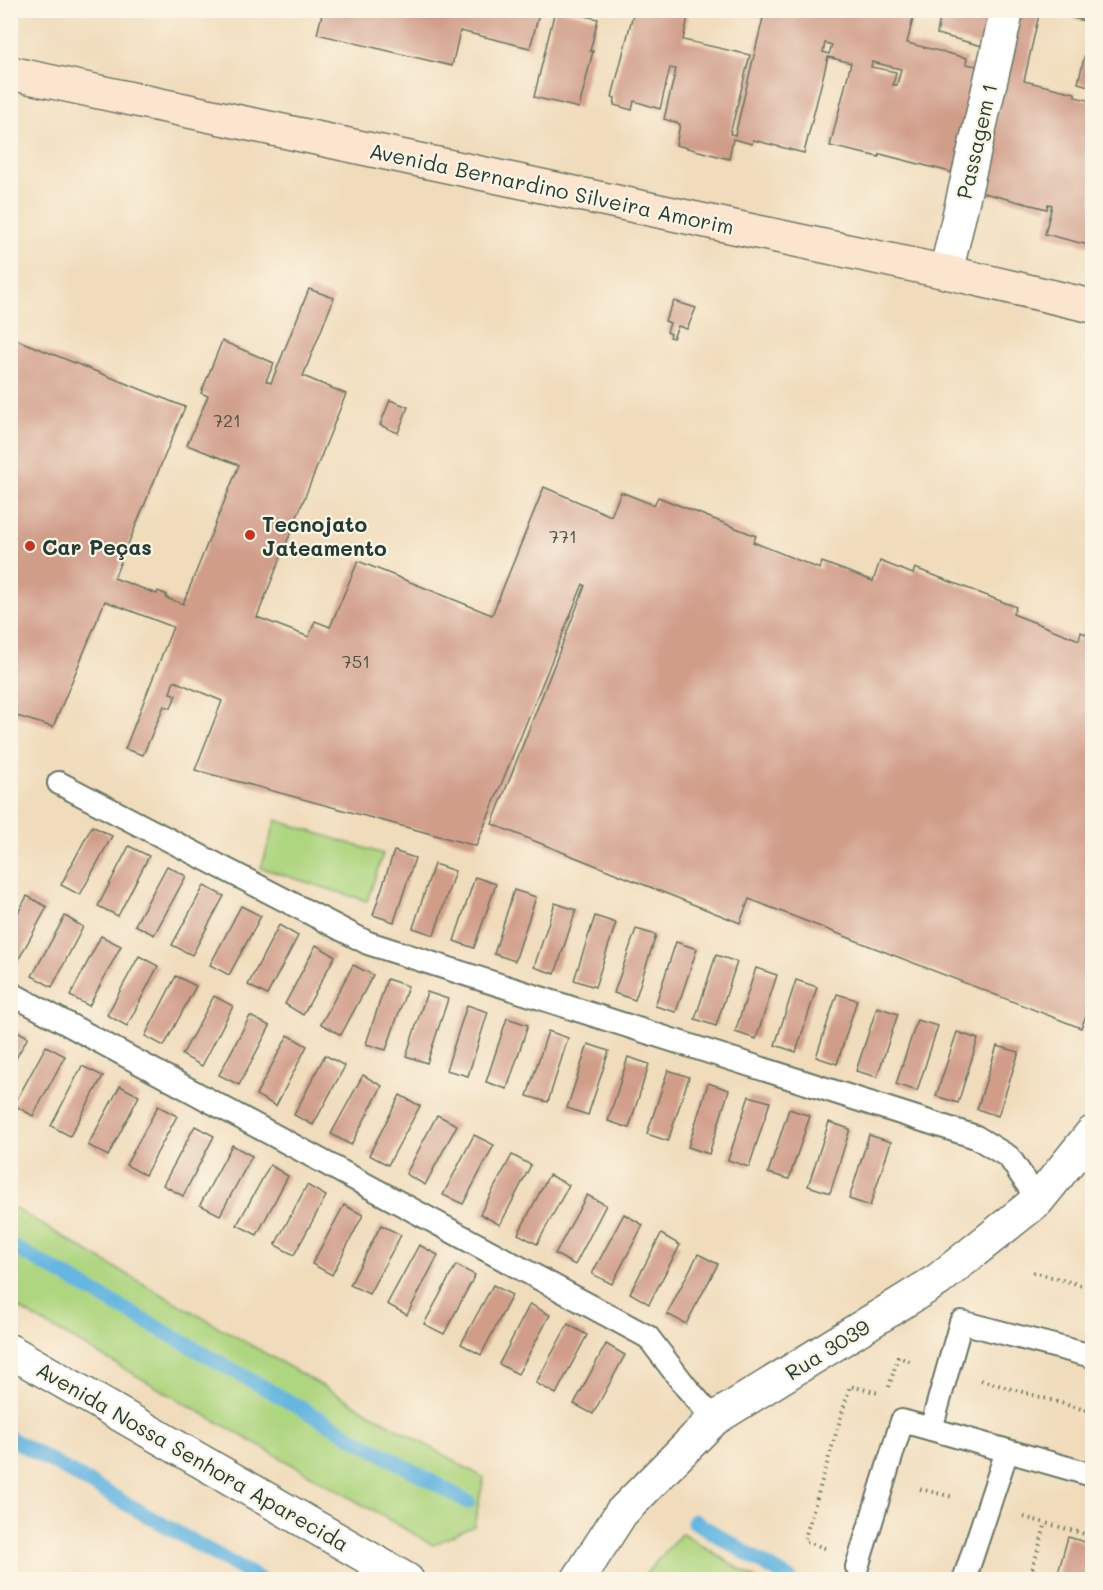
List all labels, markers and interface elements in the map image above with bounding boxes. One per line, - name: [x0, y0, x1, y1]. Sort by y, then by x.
- street label: Passagem 1: [950, 81, 1002, 201]
- street label: Avenida Bernardino Silveira Amorim: [367, 136, 737, 240]
- house number: 721: [213, 408, 241, 432]
- place label: Tecnojato Jateamento: [262, 510, 387, 561]
- house number: 771: [549, 524, 577, 548]
- marker: Tecnojato Jateamento: [243, 528, 257, 542]
- place label: Car Peças: [42, 533, 152, 560]
- marker: Car Peças: [23, 539, 37, 553]
- house number: 751: [342, 649, 370, 673]
- street label: Rua 3039: [780, 1312, 874, 1386]
- street label: Avenida Nossa Senhora Aparecida: [32, 1355, 354, 1557]

